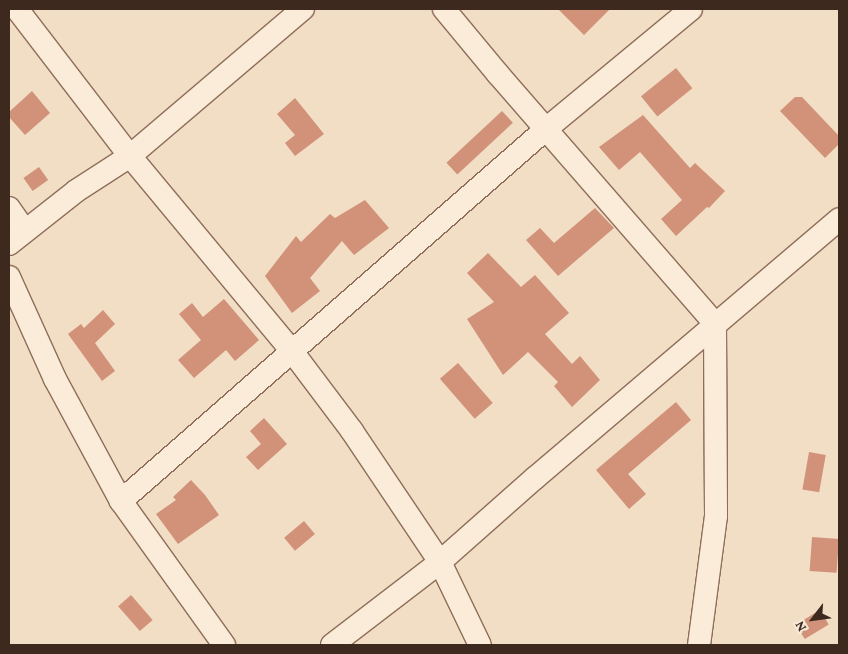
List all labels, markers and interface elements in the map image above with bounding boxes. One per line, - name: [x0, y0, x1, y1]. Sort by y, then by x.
- north arrow: [788, 594, 838, 644]
- text: N: [791, 618, 809, 635]

